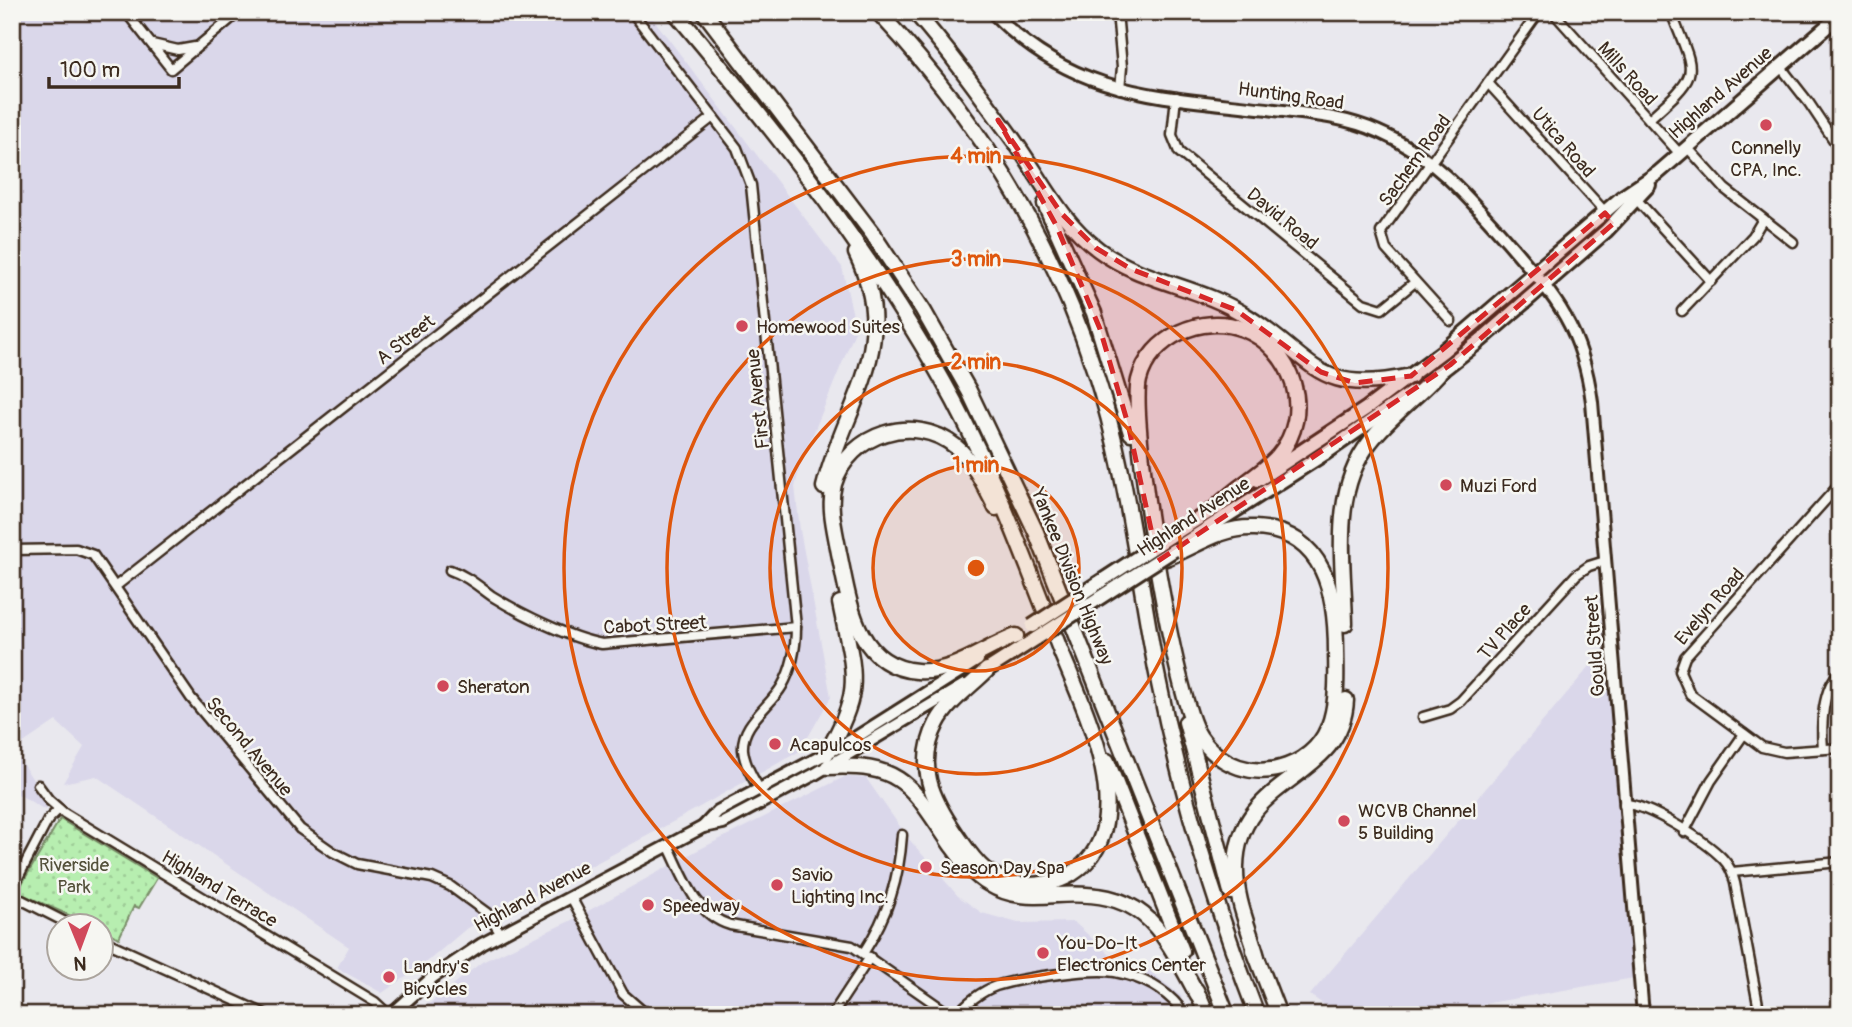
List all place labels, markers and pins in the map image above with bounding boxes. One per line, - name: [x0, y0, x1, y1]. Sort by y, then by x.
- marker: Connelly CPA, Inc.: [1758, 117, 1774, 133]
- place label: Connelly CPA, Inc.: [1730, 136, 1802, 182]
- place label: Homewood Suites: [756, 315, 901, 339]
- marker: Homewood Suites: [734, 318, 750, 334]
- place label: Muzi Ford: [1460, 474, 1537, 498]
- marker: Muzi Ford: [1438, 477, 1454, 493]
- centre of rings: [964, 556, 988, 580]
- place label: Sheraton: [457, 675, 530, 699]
- marker: Sheraton: [435, 678, 451, 694]
- place label: Acapulcos: [789, 733, 872, 757]
- marker: Acapulcos: [767, 736, 783, 752]
- place label: WCVB Channel 5 Building: [1358, 799, 1477, 845]
- marker: WCVB Channel 5 Building: [1336, 813, 1352, 829]
- place label: Season Day Spa: [940, 856, 1065, 880]
- marker: Season Day Spa: [918, 859, 934, 875]
- place label: Savio Lighting Inc.: [791, 863, 889, 909]
- marker: Savio Lighting Inc.: [769, 877, 785, 893]
- place label: Speedway: [662, 894, 740, 918]
- marker: Speedway: [640, 897, 656, 913]
- place label: You-Do-It Electronics Center: [1056, 931, 1206, 977]
- marker: You-Do-It Electronics Center: [1035, 945, 1051, 961]
- place label: Landry's Bicycles: [403, 955, 469, 1001]
- marker: Landry's Bicycles: [381, 969, 397, 985]

